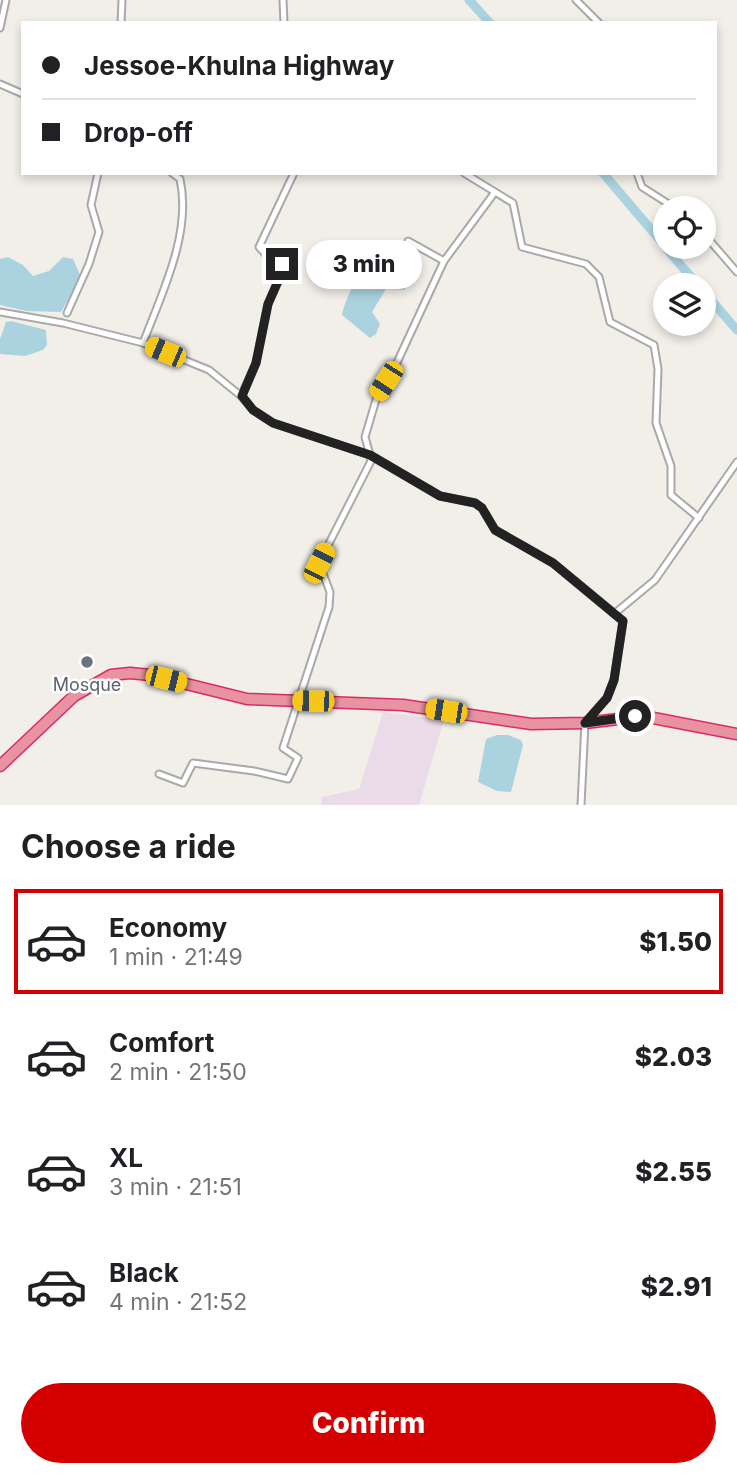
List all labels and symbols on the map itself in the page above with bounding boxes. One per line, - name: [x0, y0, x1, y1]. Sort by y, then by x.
- callout: 3 min: [306, 240, 422, 288]
- route end: [266, 248, 298, 280]
- car: [142, 334, 189, 370]
- car: [366, 358, 407, 404]
- car: [301, 540, 338, 586]
- marker: Mosque: [79, 654, 95, 670]
- car: [144, 664, 189, 694]
- place label: Mosque: [53, 674, 121, 695]
- car: [292, 690, 335, 712]
- car: [424, 697, 469, 725]
- route start: [619, 700, 651, 732]

